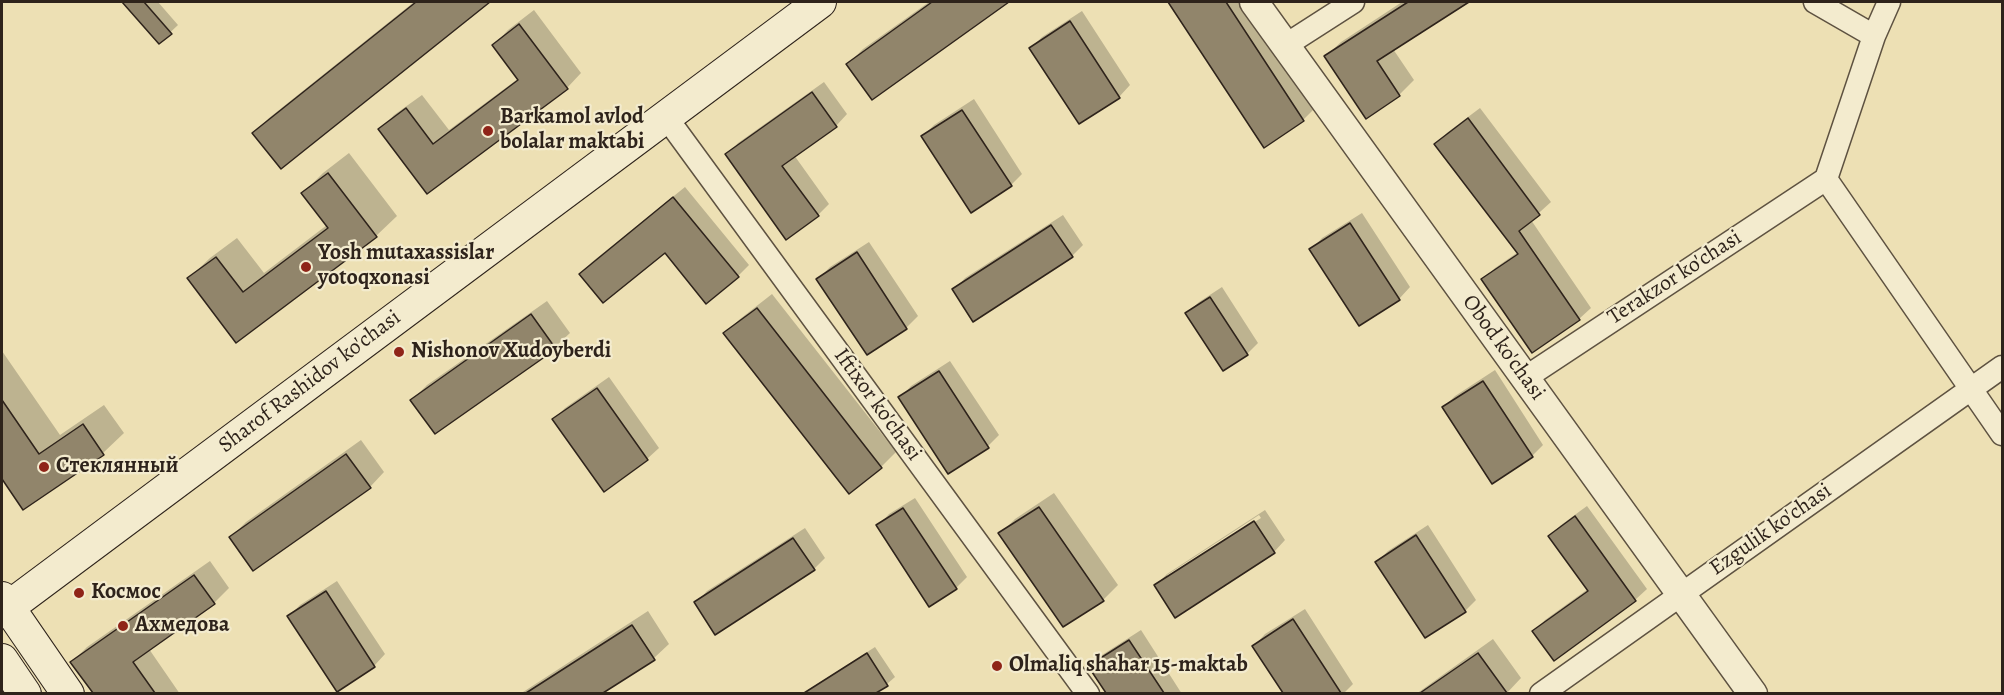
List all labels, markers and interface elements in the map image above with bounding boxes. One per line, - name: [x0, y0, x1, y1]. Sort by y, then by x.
- place label: Barkamol avlod bolalar maktabi: [500, 105, 644, 156]
- marker: Barkamol avlod bolalar maktabi: [481, 124, 495, 138]
- street label: Terakzor ko'chasi: [1603, 225, 1747, 331]
- place label: Yosh mutaxassislar yotoqxonasi: [318, 241, 494, 292]
- marker: Yosh mutaxassislar yotoqxonasi: [299, 260, 313, 274]
- street label: Obod ko'chasi: [1456, 290, 1550, 406]
- street label: Sharof Rashidov ko'chasi: [214, 305, 406, 459]
- place label: Nishonov Xudoyberdi: [411, 339, 611, 365]
- street label: Iftixor ko'chasi: [827, 344, 927, 466]
- marker: Nishonov Xudoyberdi: [392, 345, 406, 359]
- place label: Стеклянный: [56, 454, 179, 480]
- marker: Стеклянный: [37, 460, 51, 474]
- street label: Ezgulik ko'chasi: [1705, 478, 1837, 582]
- place label: Космос: [91, 580, 161, 606]
- marker: Космос: [72, 586, 86, 600]
- place label: Ахмедова: [135, 613, 229, 639]
- marker: Ахмедова: [116, 619, 130, 633]
- place label: Olmaliq shahar 15-maktab: [1009, 653, 1248, 679]
- marker: Olmaliq shahar 15-maktab: [990, 659, 1004, 673]

